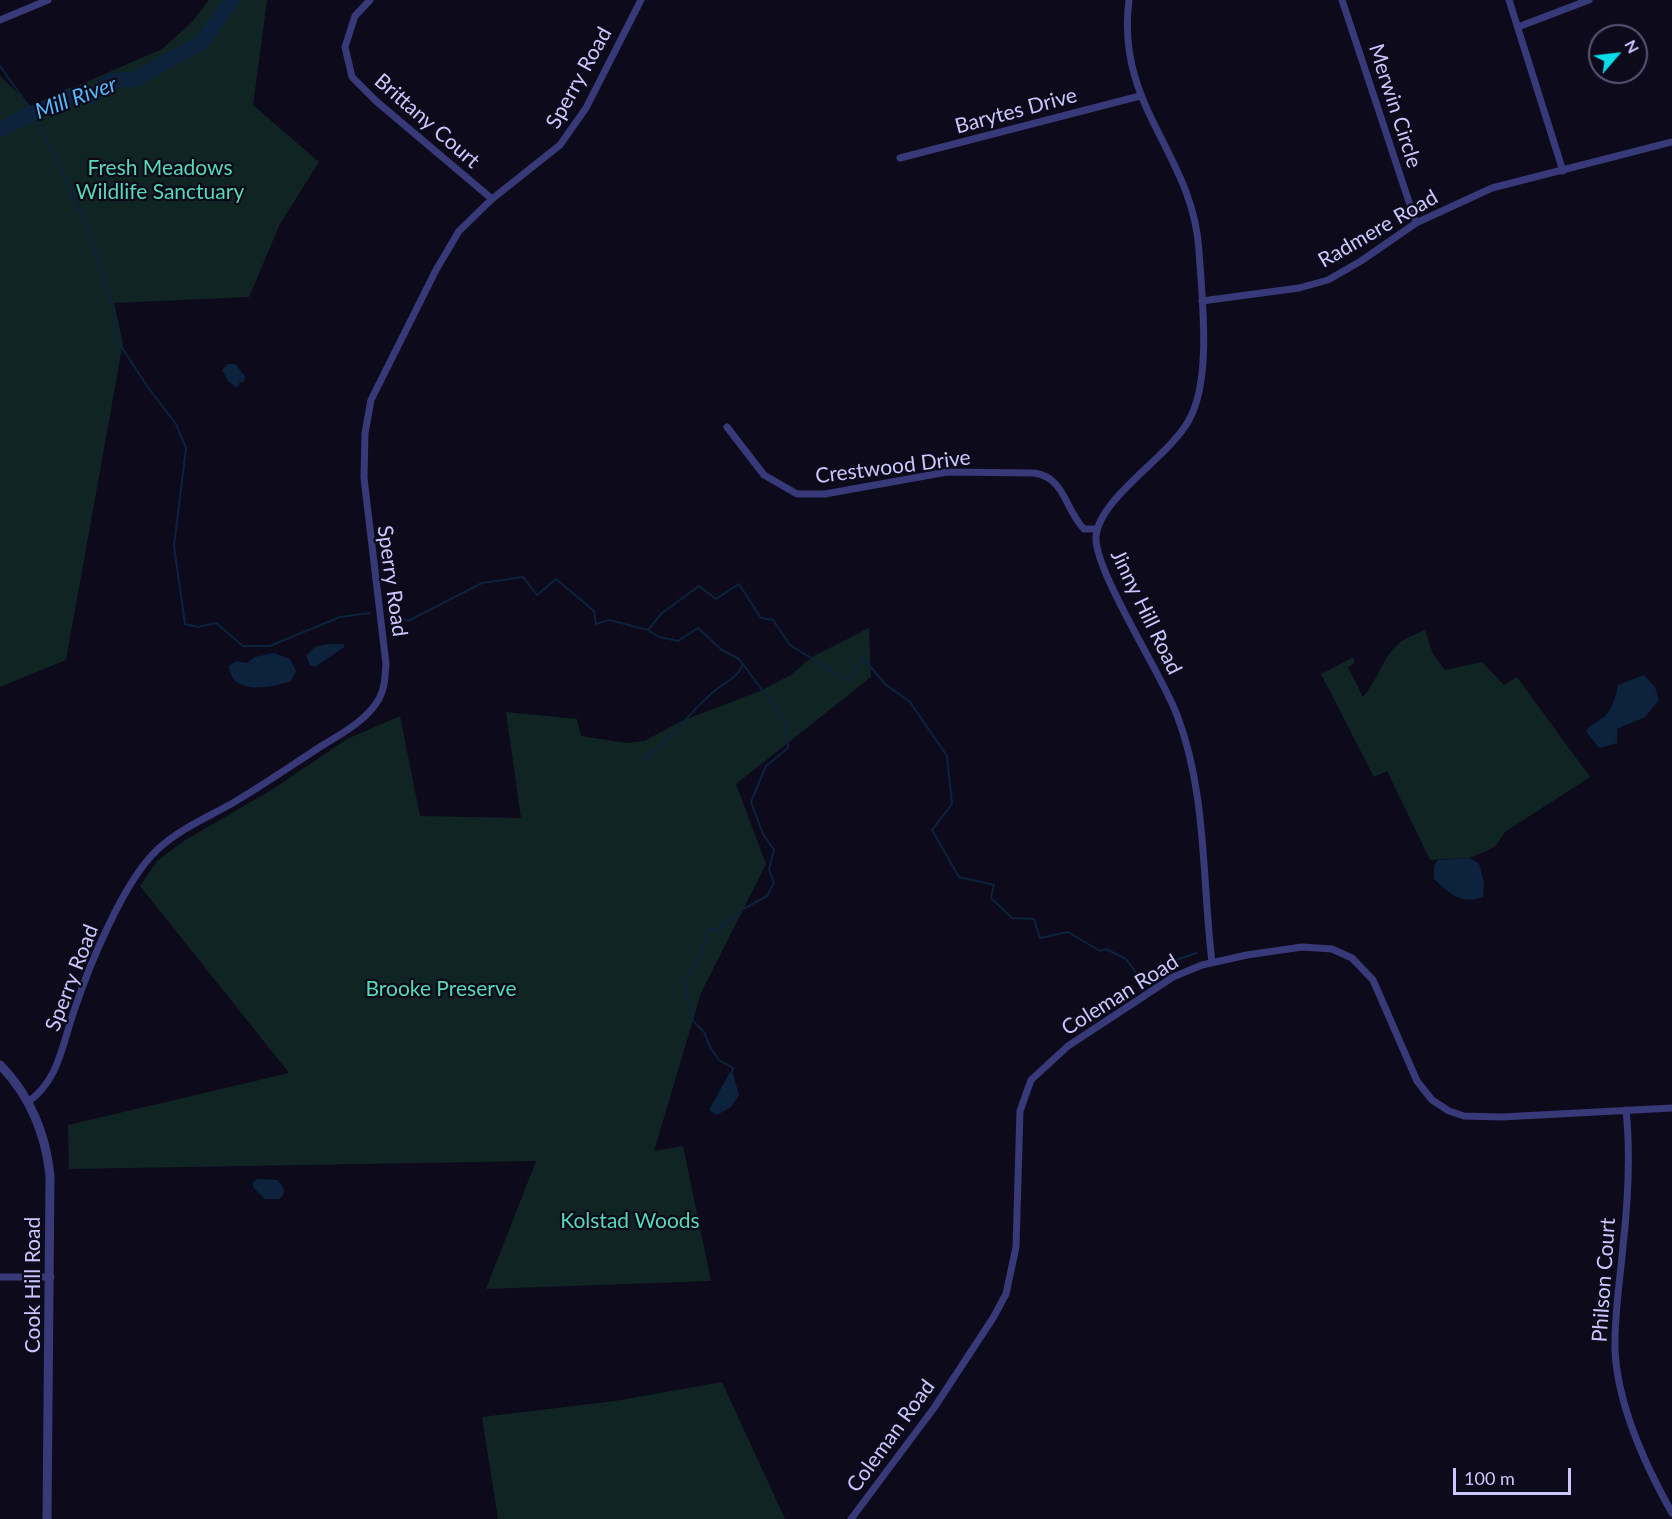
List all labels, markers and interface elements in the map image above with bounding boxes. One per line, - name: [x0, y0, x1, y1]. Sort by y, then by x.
- street label: Sperry Road: [541, 23, 617, 133]
- north arrow: [1588, 24, 1648, 84]
- text: N: [1621, 36, 1644, 56]
- street label: Merwin Circle: [1363, 41, 1427, 171]
- street label: Brittany Court: [369, 68, 485, 174]
- water label: Mill River: [32, 71, 120, 125]
- street label: Barytes Drive: [952, 83, 1080, 139]
- park label: Fresh Meadows Wildlife Sanctuary: [76, 155, 244, 205]
- street label: Radmere Road: [1314, 185, 1442, 273]
- street label: Crestwood Drive: [814, 445, 972, 489]
- street label: Sperry Road: [372, 524, 412, 638]
- street label: Jinny Hill Road: [1105, 545, 1187, 679]
- street label: Sperry Road: [40, 921, 104, 1035]
- street label: Coleman Road: [1057, 949, 1183, 1041]
- park label: Brooke Preserve: [365, 976, 517, 1002]
- park label: Kolstad Woods: [560, 1208, 700, 1234]
- street label: Cook Hill Road: [20, 1217, 46, 1353]
- street label: Philson Court: [1587, 1217, 1621, 1343]
- street label: Coleman Road: [842, 1375, 940, 1497]
- scale bar: [1456, 1456, 1574, 1494]
- text: 100 m: [1464, 1467, 1515, 1489]

